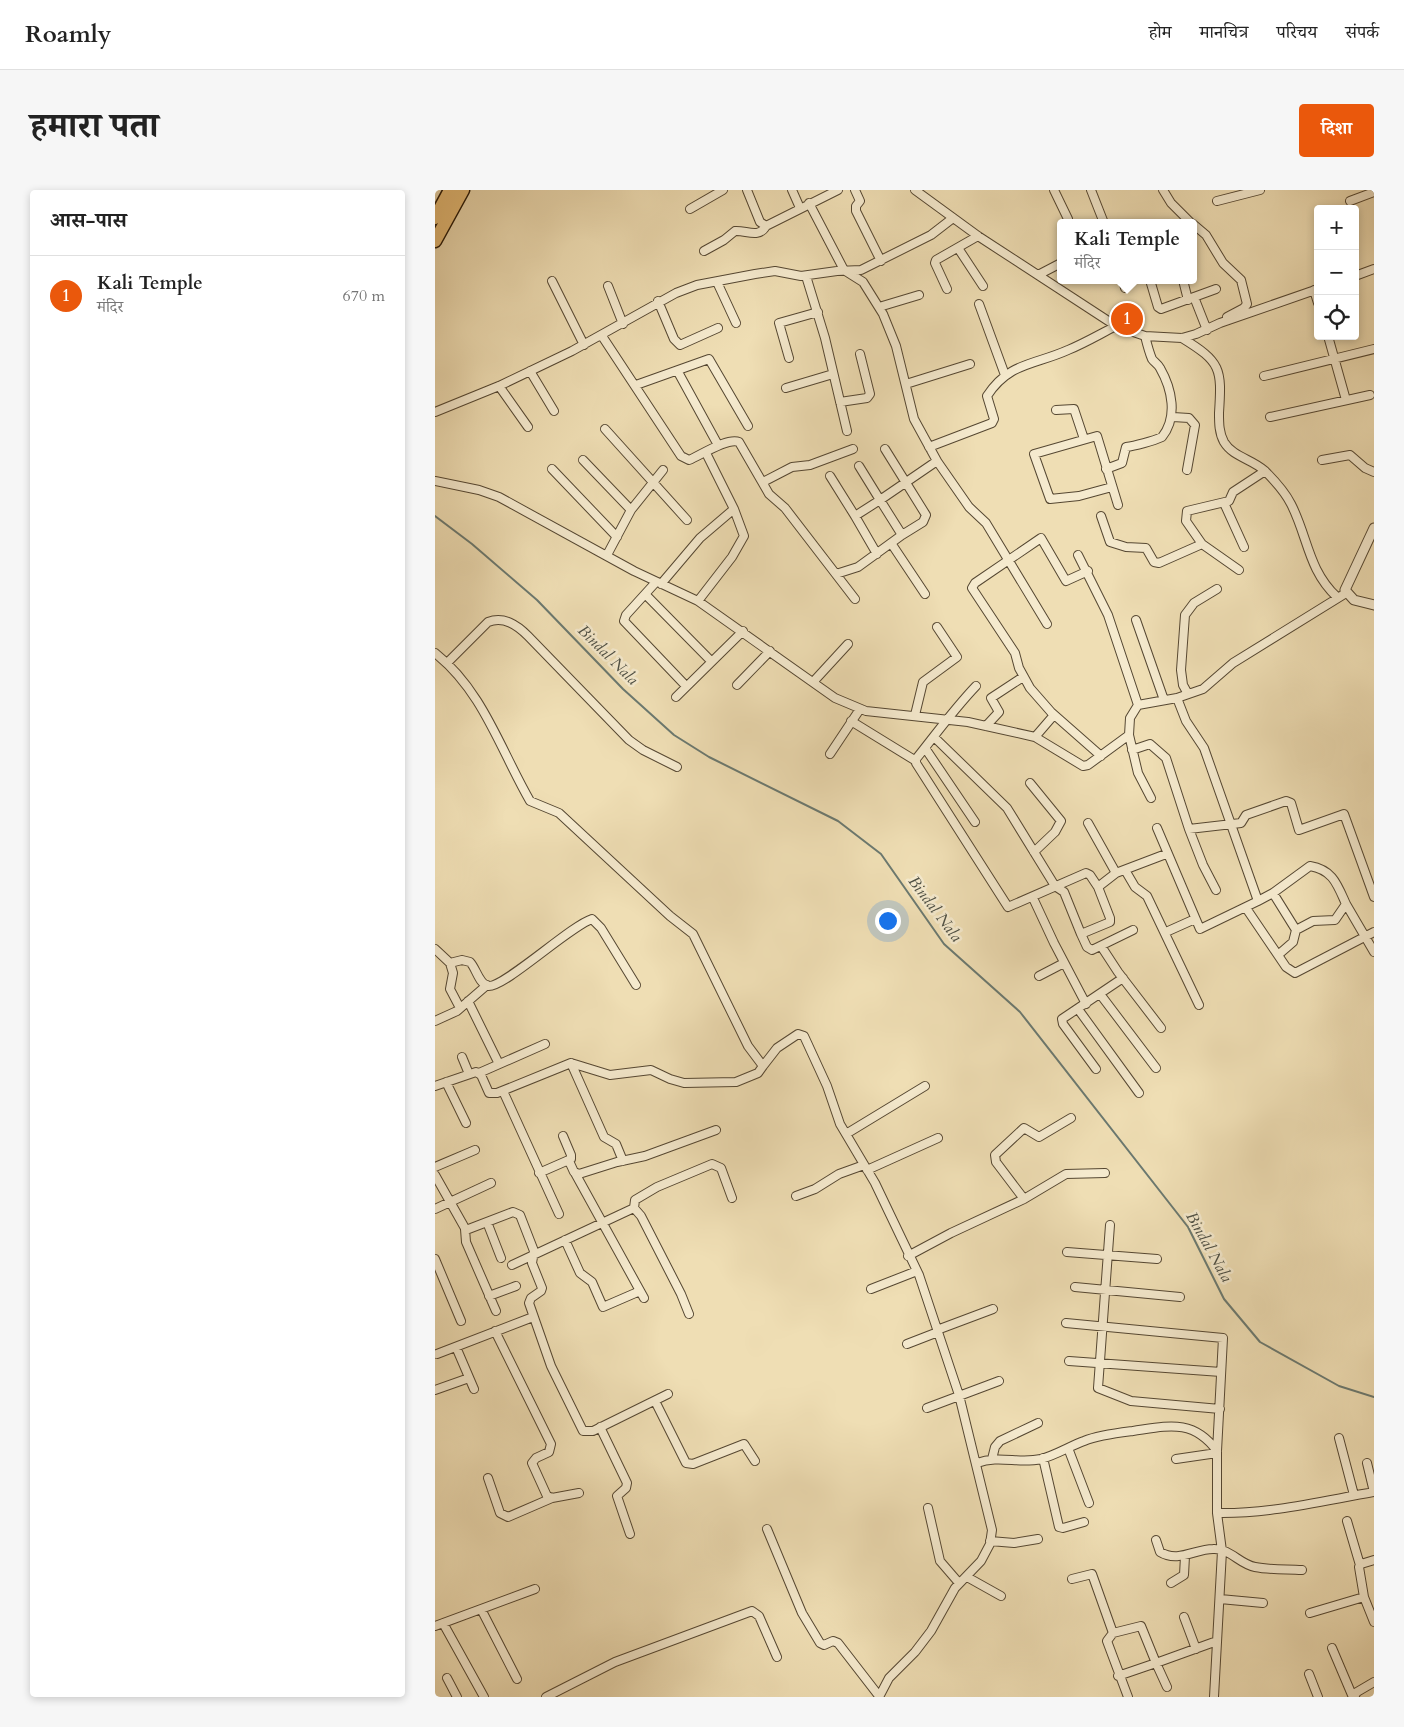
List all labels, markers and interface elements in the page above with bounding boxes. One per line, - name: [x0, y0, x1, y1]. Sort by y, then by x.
- text: Roamly: [25, 18, 111, 51]
- text: होम: [1149, 20, 1172, 45]
- text: मानचित्र: [1200, 20, 1248, 45]
- text: परिचय: [1276, 20, 1317, 45]
- text: संपर्क: [1345, 20, 1379, 45]
- text: हमारा पता: [30, 102, 159, 150]
- button: दिशा: [1299, 104, 1374, 157]
- map controls: [1314, 205, 1359, 340]
- button: +: [1314, 205, 1359, 250]
- text: आस-पास: [50, 206, 127, 235]
- popup: [1057, 219, 1197, 284]
- text: Kali Temple: [1074, 226, 1180, 252]
- button: −: [1314, 250, 1359, 295]
- text: मंदिर: [1074, 252, 1100, 274]
- text: Kali Temple: [97, 270, 203, 296]
- text: 1: [62, 285, 70, 307]
- text: 670 m: [343, 285, 385, 307]
- button: locate: [1314, 295, 1359, 340]
- text: मंदिर: [97, 296, 123, 318]
- pin: 1: [1111, 300, 1143, 338]
- water label: Bindal Nala: [573, 620, 643, 690]
- water label: Bindal Nala: [903, 871, 967, 947]
- your location: [875, 908, 901, 934]
- water label: Bindal Nala: [1181, 1208, 1237, 1286]

